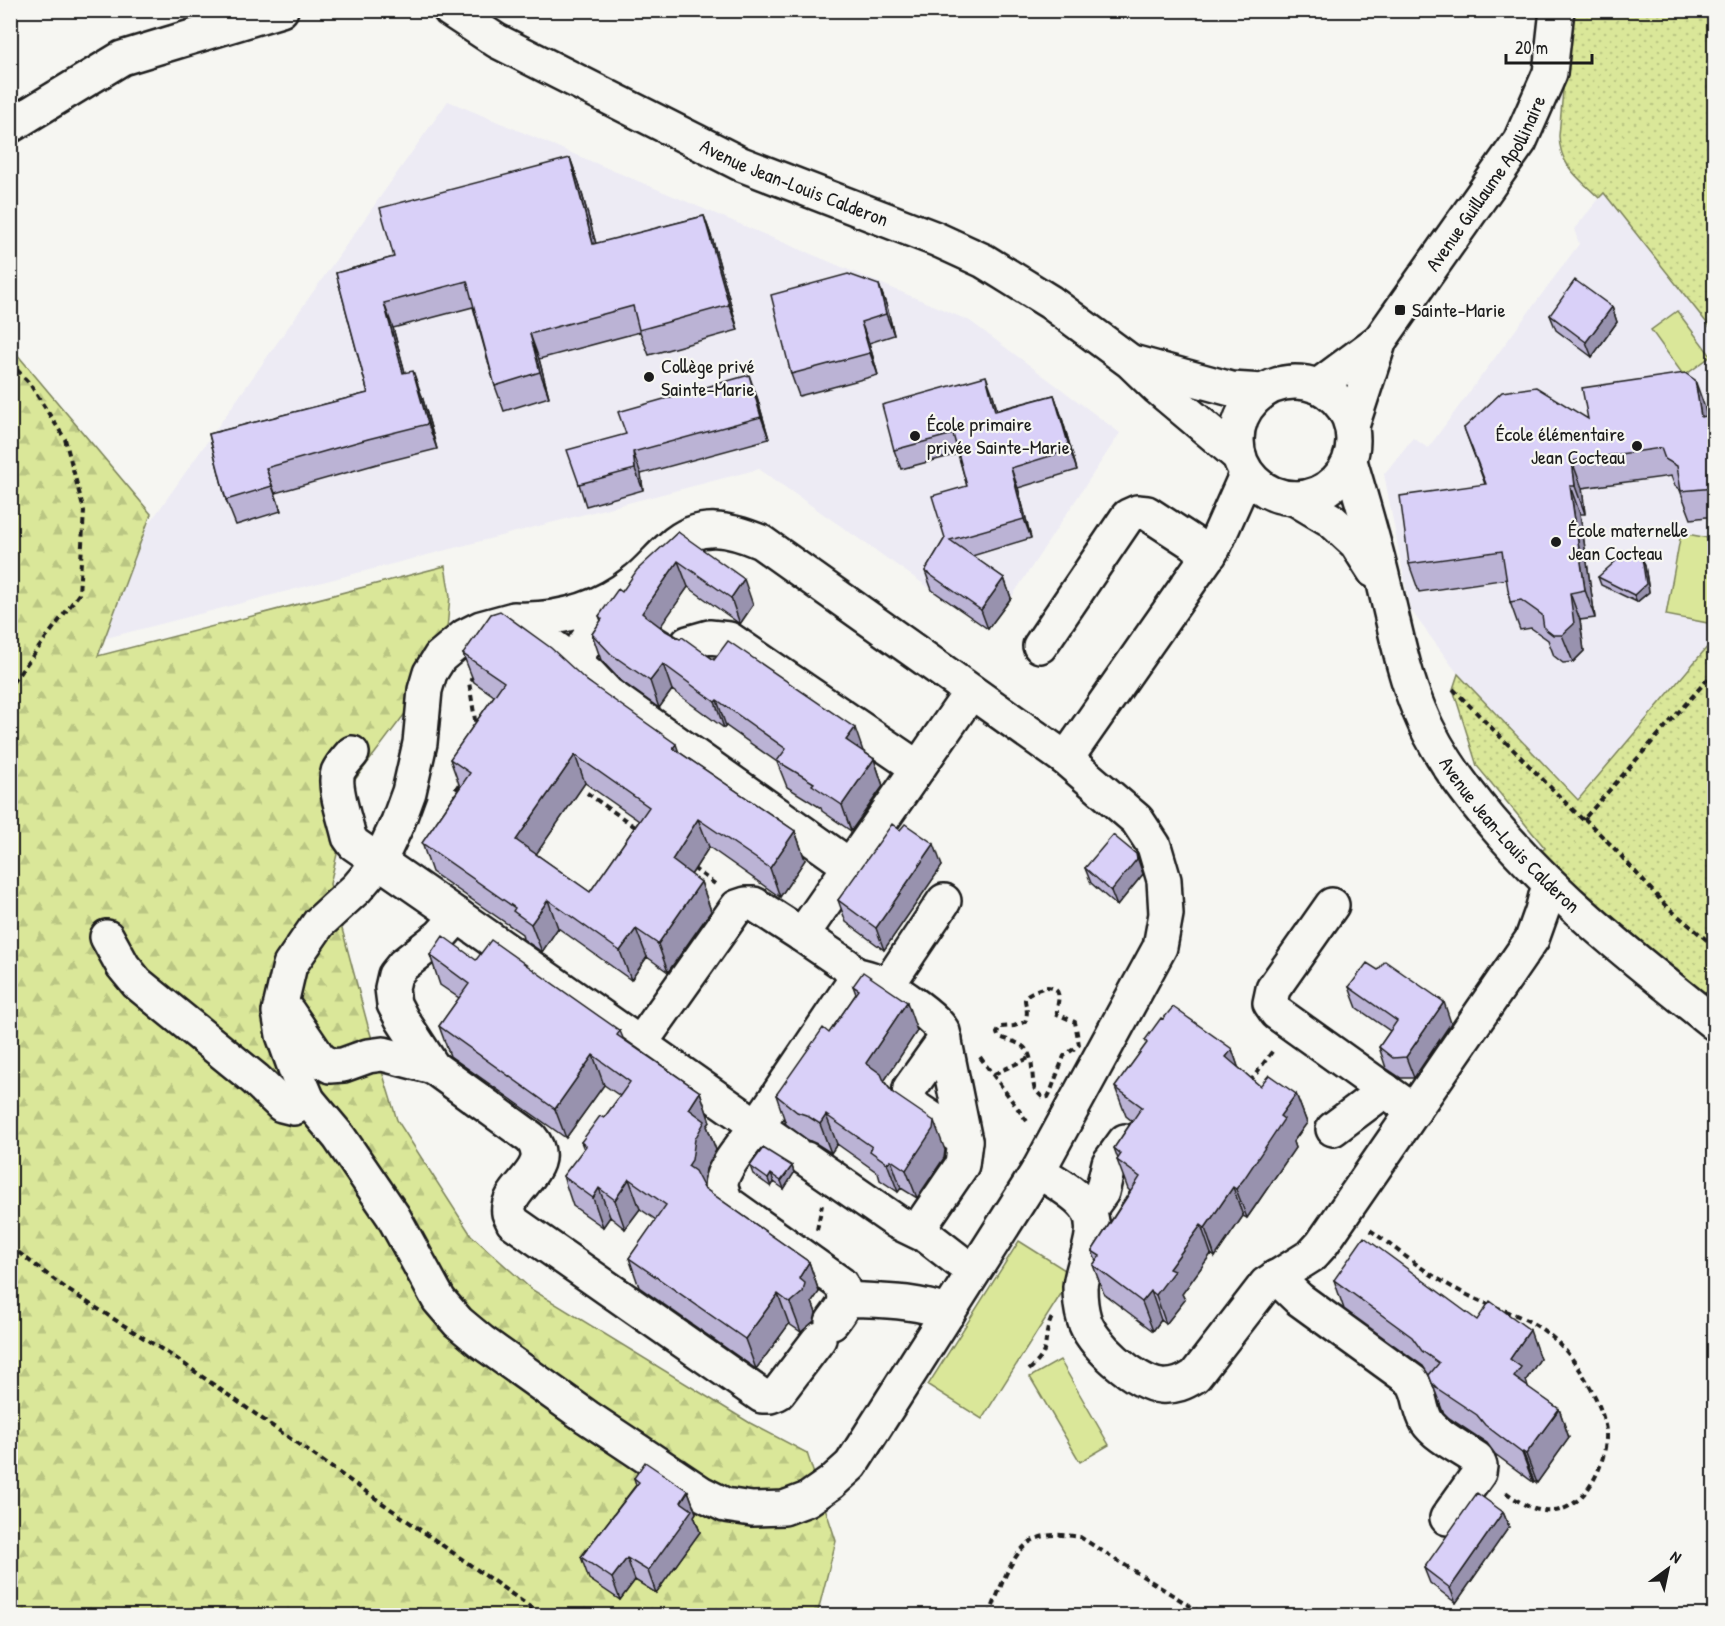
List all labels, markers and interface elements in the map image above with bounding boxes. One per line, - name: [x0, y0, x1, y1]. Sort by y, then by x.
- scale bar: [1506, 27, 1592, 65]
- text: 20 m: [1515, 35, 1548, 60]
- street label: Avenue Guillaume Apollinaire: [1419, 91, 1552, 276]
- street label: Avenue Jean-Louis Calderon: [696, 132, 892, 232]
- place label: Sainte-Marie: [1412, 296, 1505, 323]
- marker: Sainte-Marie: [1393, 303, 1407, 317]
- place label: Collège privé Sainte-Marie: [661, 352, 755, 402]
- marker: Collège privé Sainte-Marie: [642, 370, 656, 384]
- place label: École primaire privée Sainte-Marie: [927, 410, 1070, 460]
- place label: École élémentaire Jean Cocteau: [1496, 420, 1625, 470]
- marker: École primaire privée Sainte-Marie: [908, 429, 922, 443]
- marker: École élémentaire Jean Cocteau: [1630, 439, 1644, 453]
- place label: École maternelle Jean Cocteau: [1568, 516, 1688, 566]
- marker: École maternelle Jean Cocteau: [1549, 535, 1563, 549]
- street label: Avenue Jean-Louis Calderon: [1433, 751, 1586, 919]
- north arrow: [1638, 1539, 1698, 1599]
- text: N: [1667, 1545, 1686, 1568]

